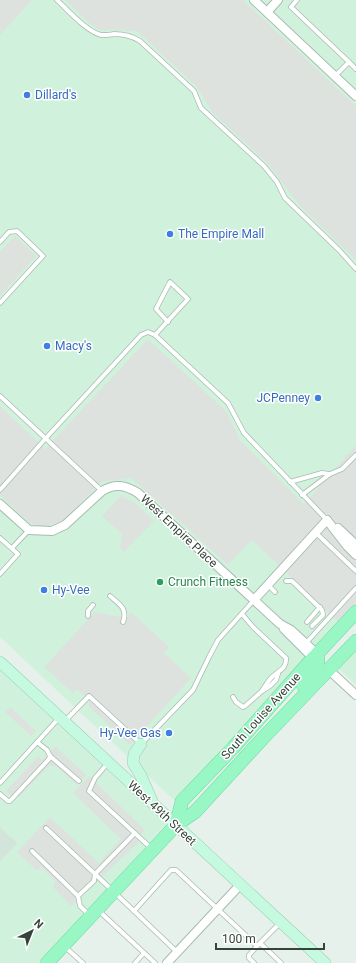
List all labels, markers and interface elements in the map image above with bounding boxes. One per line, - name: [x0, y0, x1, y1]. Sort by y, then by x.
- place label: Dillard's: [35, 88, 77, 102]
- marker: Dillard's: [22, 90, 32, 100]
- place label: The Empire Mall: [178, 227, 264, 241]
- marker: The Empire Mall: [165, 229, 175, 239]
- place label: Macy's: [55, 339, 92, 353]
- marker: Macy's: [42, 341, 52, 351]
- place label: JCPenney: [256, 391, 310, 405]
- marker: JCPenney: [313, 393, 323, 403]
- street label: West Empire Place: [138, 492, 220, 570]
- place label: Crunch Fitness: [168, 575, 248, 589]
- marker: Crunch Fitness: [155, 577, 165, 587]
- place label: Hy-Vee: [52, 583, 90, 597]
- marker: Hy-Vee: [39, 585, 49, 595]
- street label: South Louise Avenue: [218, 670, 304, 762]
- place label: Hy-Vee Gas: [99, 726, 161, 740]
- marker: Hy-Vee Gas: [164, 728, 174, 738]
- street label: West 49th Street: [125, 778, 199, 848]
- north arrow: [12, 911, 52, 951]
- text: N: [31, 917, 46, 932]
- scale bar: [216, 925, 324, 951]
- text: 100 m: [222, 932, 256, 946]

